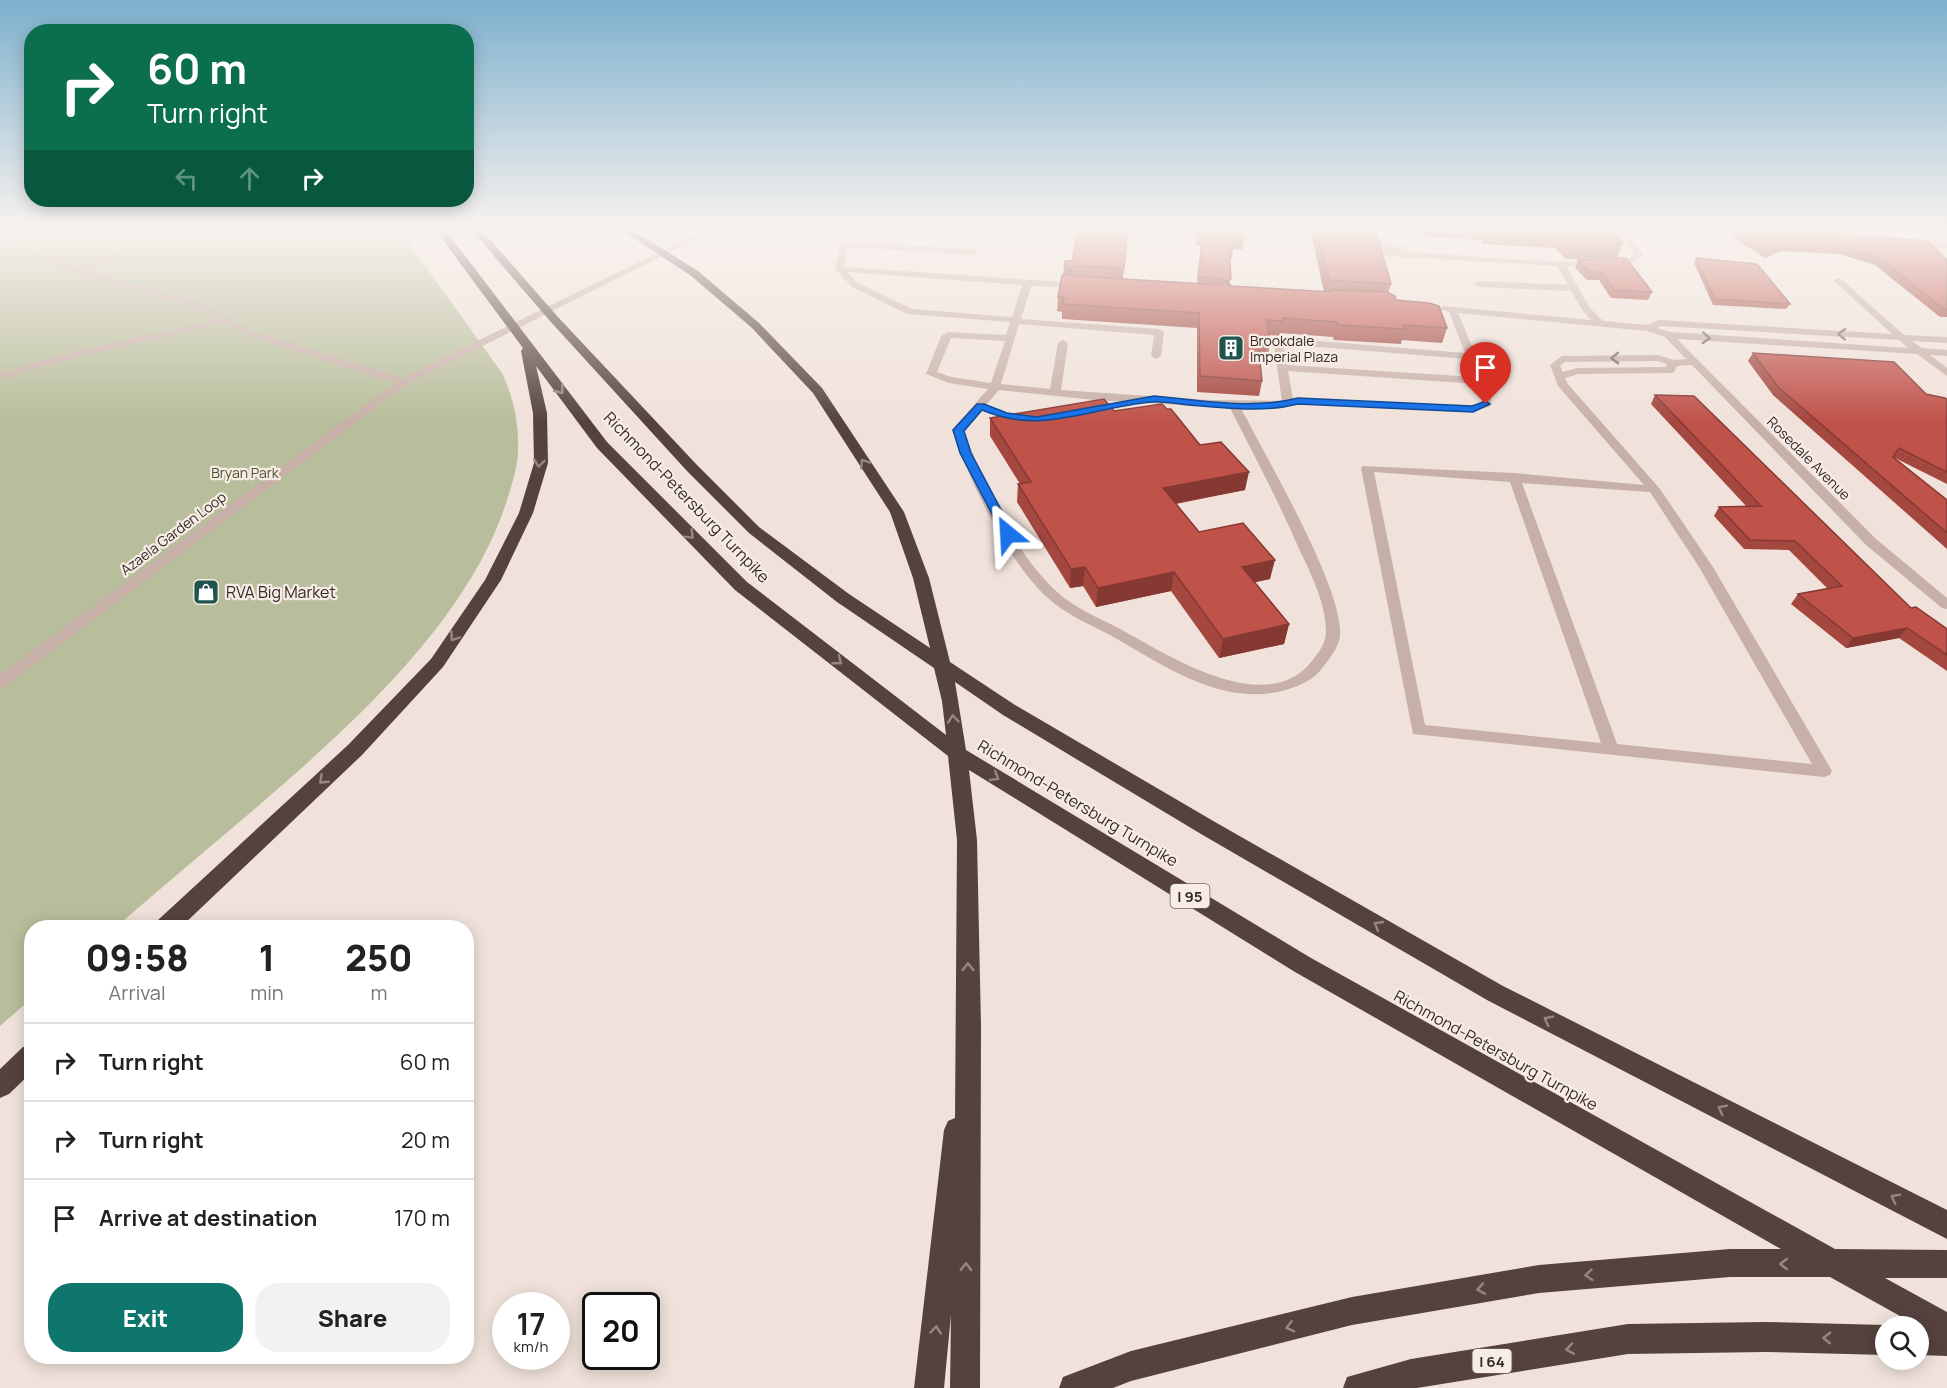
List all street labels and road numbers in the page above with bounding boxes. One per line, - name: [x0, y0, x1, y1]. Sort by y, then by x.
- street label: Richmond-Petersburg Turnpike: [599, 407, 775, 587]
- street label: Rosedale Avenue: [1763, 412, 1855, 504]
- street label: Azaela Garden Loop: [116, 487, 230, 579]
- street label: Richmond-Petersburg Turnpike: [974, 734, 1182, 872]
- road number: I 95: [1170, 884, 1210, 908]
- street label: Richmond-Petersburg Turnpike: [1390, 985, 1602, 1115]
- road number: I 64: [1472, 1349, 1512, 1373]

